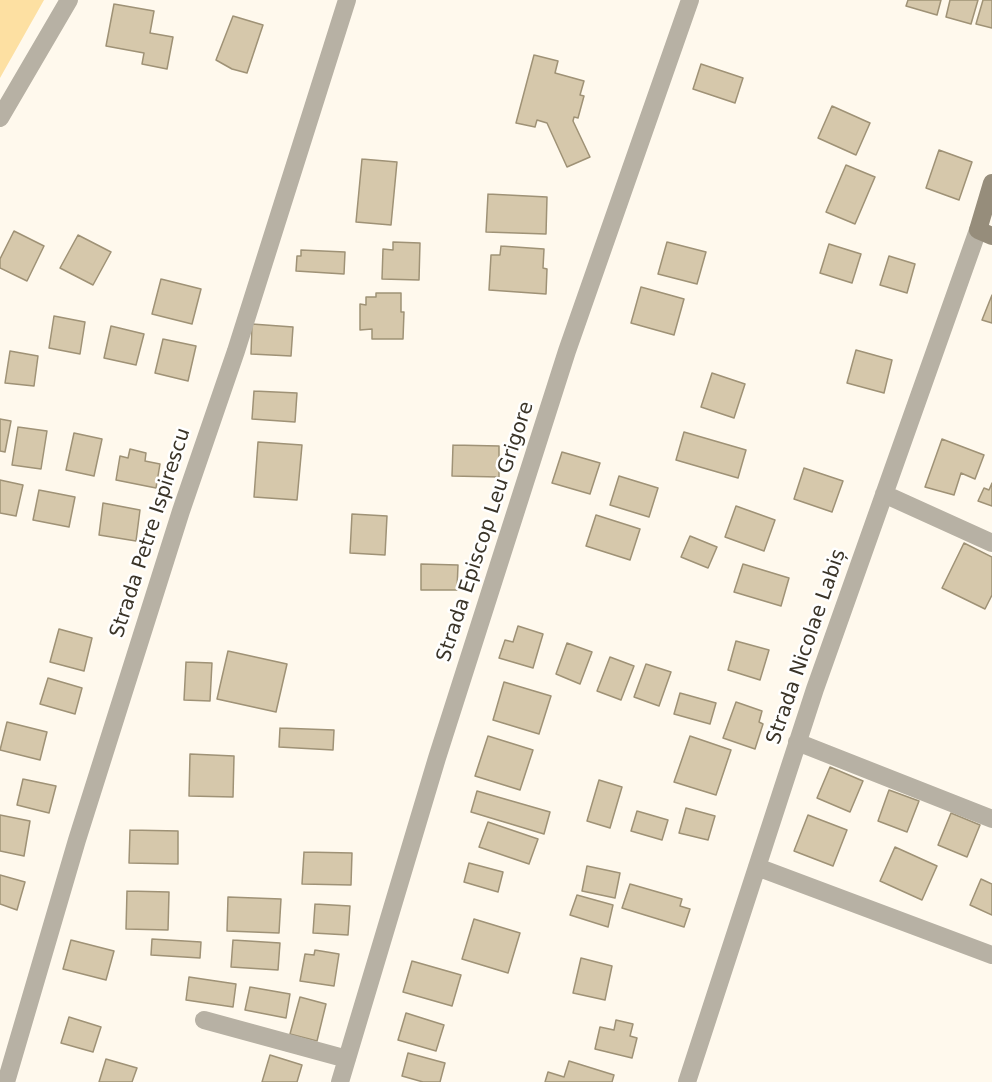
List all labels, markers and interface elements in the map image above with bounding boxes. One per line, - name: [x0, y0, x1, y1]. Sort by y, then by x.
- street label: Strada Episcop Leu Grigore: [433, 399, 539, 665]
- street label: Strada Petre Ispirescu: [106, 425, 196, 641]
- street label: Strada Nicolae Labiș: [762, 546, 852, 748]

